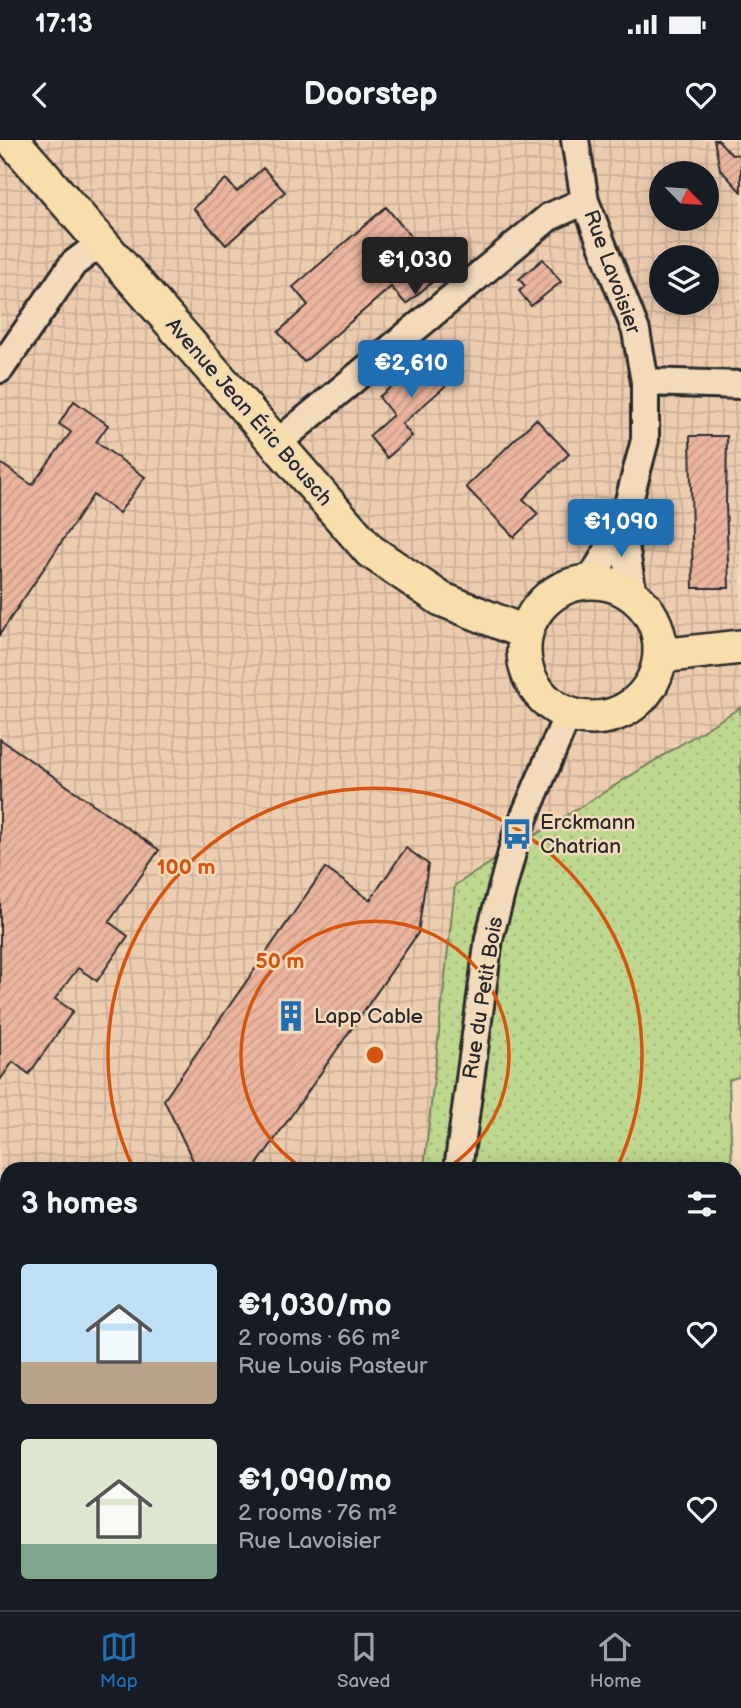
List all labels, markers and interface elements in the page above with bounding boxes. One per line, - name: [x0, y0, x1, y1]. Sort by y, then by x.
- text: 17:13: [35, 9, 93, 40]
- text: Doorstep: [303, 75, 438, 114]
- icon: back: [21, 76, 59, 114]
- icon: heart: [682, 76, 720, 114]
- north arrow: [649, 161, 719, 231]
- map controls: [649, 161, 719, 315]
- street label: Rue Lavoisier: [578, 207, 646, 338]
- pin: €1,030: [358, 237, 472, 297]
- button: layers: [649, 245, 719, 315]
- text: €1,030: [378, 246, 452, 274]
- street label: Avenue Jean Éric Bousch: [160, 313, 338, 511]
- pin: €2,610: [354, 341, 468, 400]
- text: €2,610: [374, 349, 448, 377]
- pin: €1,090: [564, 500, 678, 559]
- text: €1,090: [584, 508, 658, 536]
- place label: Erckmann Chatrian: [540, 810, 635, 859]
- bus stop icon: Erckmann Chatrian: [500, 817, 534, 851]
- text: 100 m: [157, 855, 215, 880]
- street label: Rue du Petit Bois: [458, 915, 508, 1081]
- text: 50 m: [256, 949, 304, 974]
- building icon: Lapp Cable: [274, 999, 308, 1033]
- place label: Lapp Cable: [314, 1004, 423, 1029]
- centre of rings: [363, 1043, 387, 1067]
- icon: filters: [683, 1185, 721, 1223]
- text: 3 homes: [21, 1186, 138, 1222]
- text: €1,030/mo: [238, 1288, 392, 1324]
- icon: home: [77, 1292, 161, 1376]
- icon: heart: [683, 1315, 721, 1353]
- text: 2 rooms · 66 m²: [238, 1324, 400, 1352]
- text: Rue Louis Pasteur: [238, 1352, 427, 1380]
- text: €1,090/mo: [238, 1463, 392, 1499]
- icon: home: [77, 1467, 161, 1551]
- icon: heart: [683, 1490, 721, 1528]
- text: 2 rooms · 76 m²: [238, 1499, 397, 1527]
- text: Rue Lavoisier: [238, 1527, 381, 1555]
- tab: Map: [100, 1628, 138, 1693]
- tab: Saved: [337, 1628, 390, 1693]
- tab: Home: [590, 1628, 641, 1693]

